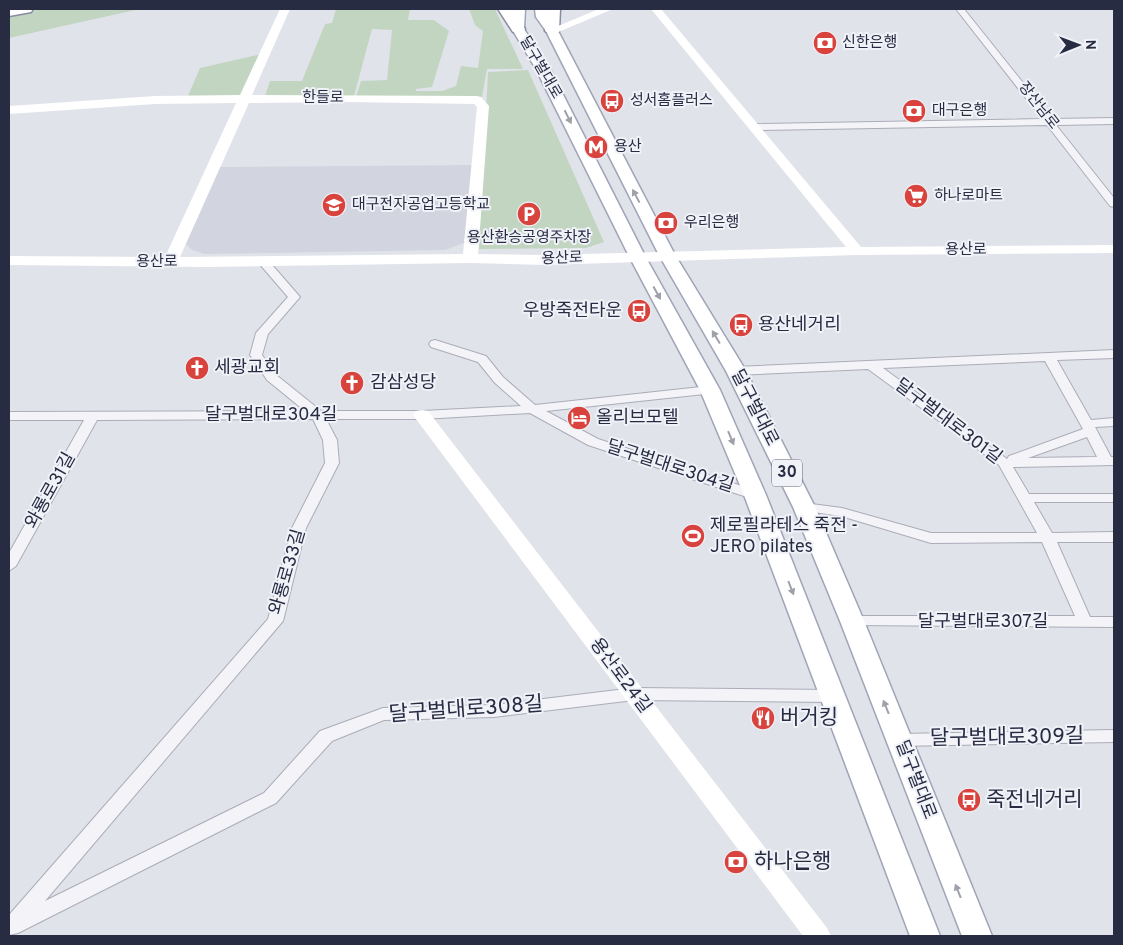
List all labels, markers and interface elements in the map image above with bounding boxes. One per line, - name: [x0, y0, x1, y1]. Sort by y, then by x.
- north arrow: [1053, 20, 1103, 70]
- bank icon: 신한은행: [812, 30, 838, 56]
- street label: 달구벌대로: [515, 33, 565, 103]
- place label: 신한은행: [842, 34, 897, 53]
- text: N: [1081, 40, 1098, 50]
- street label: 장산남로: [1014, 78, 1062, 134]
- bus stop icon: 성서홈플러스: [599, 88, 625, 114]
- street label: 한들로: [302, 89, 344, 108]
- place label: 성서홈플러스: [630, 92, 713, 111]
- bank icon: 대구은행: [901, 98, 927, 124]
- place label: 대구은행: [932, 102, 987, 121]
- one-way arrow: [564, 110, 572, 124]
- metro station icon: 용산: [583, 134, 609, 160]
- place label: 용산: [614, 138, 642, 157]
- supermarket icon: 하나로마트: [903, 183, 929, 209]
- place label: 하나로마트: [934, 187, 1003, 206]
- one-way arrow: [632, 189, 640, 203]
- school or university icon: 대구전자공업고등학교: [321, 192, 347, 218]
- place label: 대구전자공업고등학교: [352, 195, 490, 215]
- parking icon: 용산환승공영주차장: [516, 201, 542, 227]
- bank icon: 우리은행: [653, 210, 679, 236]
- place label: 우리은행: [684, 214, 739, 233]
- place label: 용산환승공영주차장: [467, 228, 591, 248]
- street label: 용산로: [945, 241, 987, 260]
- street label: 용산로: [541, 249, 583, 269]
- street label: 용산로: [136, 253, 178, 272]
- one-way arrow: [653, 286, 662, 299]
- bus stop icon: 우방죽전타운: [626, 298, 652, 324]
- place label: 우방죽전타운: [523, 300, 622, 323]
- bus stop icon: 용산네거리: [728, 312, 754, 338]
- place label: 용산네거리: [758, 314, 841, 337]
- one-way arrow: [712, 331, 721, 344]
- church icon: 세광교회: [184, 355, 210, 381]
- place label: 세광교회: [214, 357, 280, 380]
- street label: 달구벌대로: [725, 366, 783, 450]
- church icon: 감삼성당: [339, 370, 365, 396]
- place label: 감삼성당: [370, 372, 436, 395]
- street label: 달구벌대로301길: [890, 374, 1006, 470]
- street label: 달구벌대로304길: [205, 404, 337, 427]
- hotel icon: 올리브모텔: [566, 405, 592, 431]
- place label: 올리브모텔: [596, 407, 679, 430]
- one-way arrow: [727, 431, 735, 445]
- street label: 달구벌대로304길: [603, 436, 737, 498]
- street label: 와룡로31길: [21, 449, 81, 533]
- road number: 30: [772, 459, 802, 486]
- place label: 제로필라테스 죽전 - JERO pilates: [710, 515, 858, 559]
- sports icon: 제로필라테스 죽전 - JERO pilates: [680, 523, 706, 549]
- street label: 와룡로33길: [265, 527, 311, 617]
- one-way arrow: [788, 581, 795, 596]
- street label: 달구벌대로307길: [918, 611, 1048, 634]
- street label: 용산로24길: [584, 634, 656, 718]
- street label: 달구벌대로308길: [388, 691, 544, 729]
- one-way arrow: [882, 700, 890, 714]
- restaurant icon: 버거킹: [750, 705, 776, 731]
- place label: 버거킹: [780, 705, 838, 732]
- street label: 달구벌대로309길: [930, 723, 1084, 753]
- street label: 달구벌대로: [889, 737, 941, 823]
- bus stop icon: 죽전네거리: [956, 787, 982, 813]
- place label: 죽전네거리: [986, 787, 1083, 814]
- bank icon: 하나은행: [723, 849, 749, 875]
- place label: 하나은행: [754, 849, 831, 876]
- one-way arrow: [954, 884, 962, 898]

